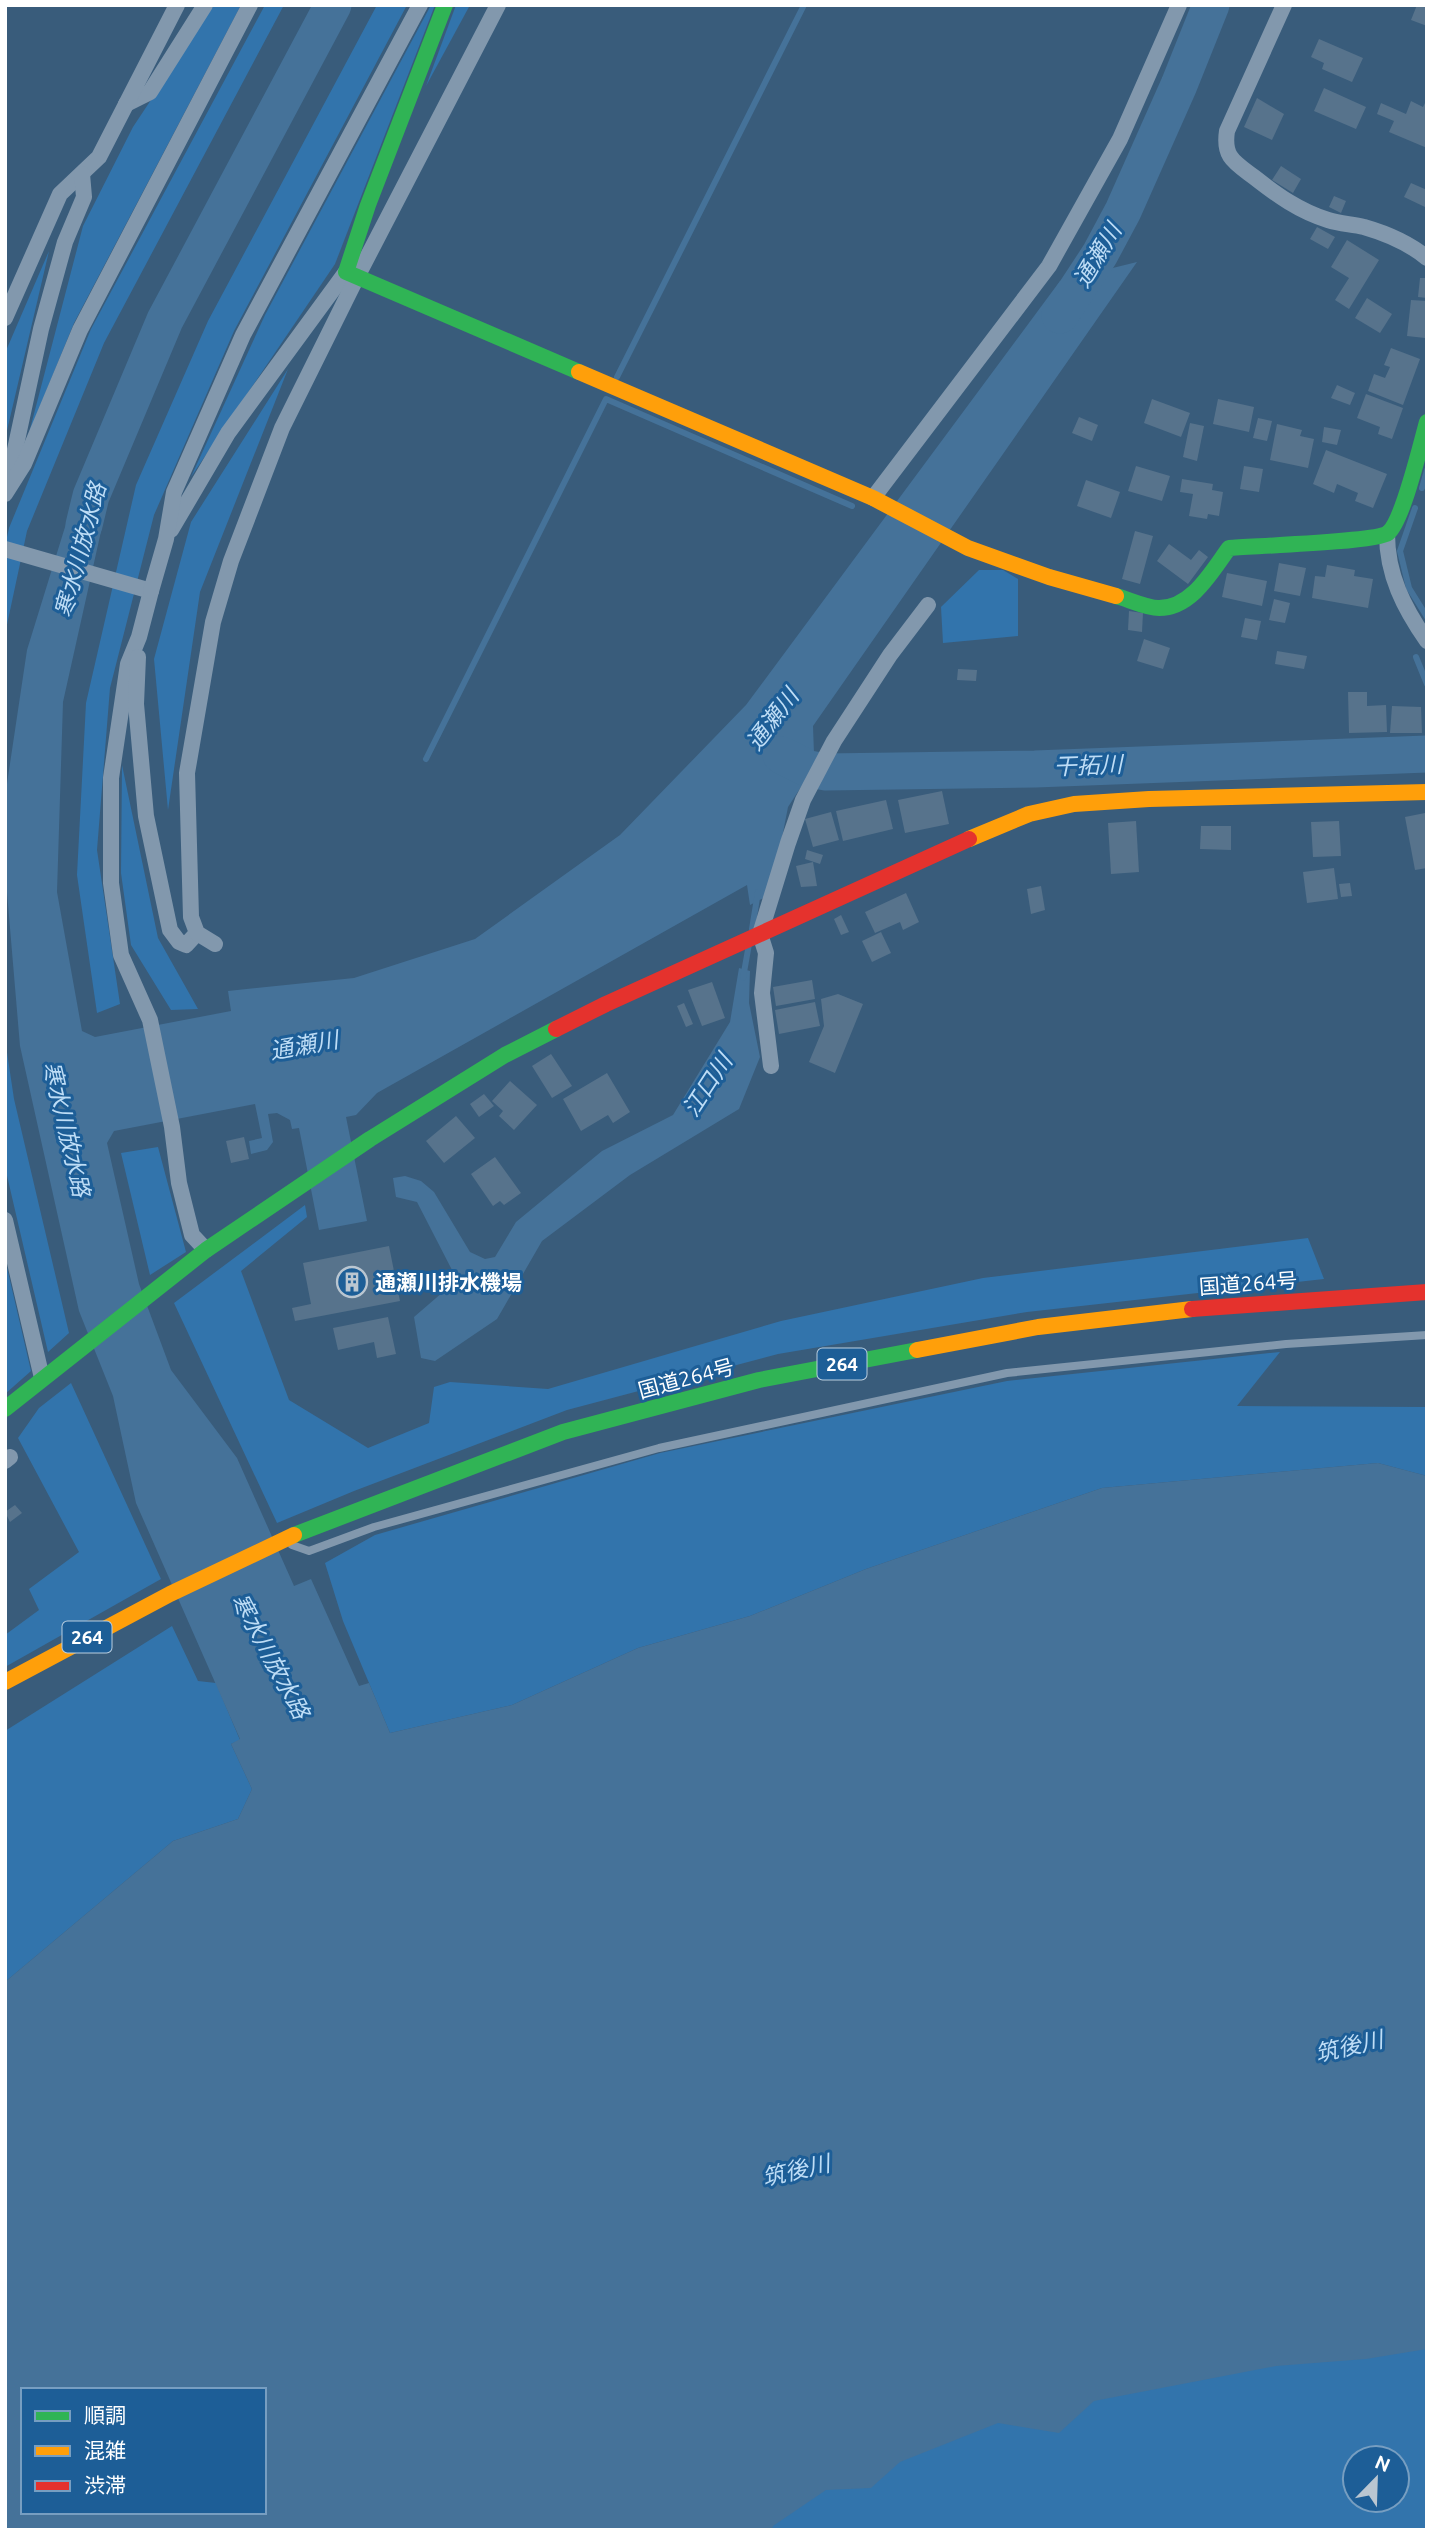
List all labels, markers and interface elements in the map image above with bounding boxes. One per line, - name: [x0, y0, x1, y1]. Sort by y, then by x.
- water label: 通瀬川: [1069, 216, 1127, 291]
- water label: 寒水川放水路: [50, 478, 110, 620]
- water label: 通瀬川: [741, 682, 805, 754]
- water label: 干拓川: [1053, 751, 1126, 779]
- water label: 通瀬川: [268, 1026, 343, 1063]
- water label: 江口川: [678, 1047, 738, 1121]
- water label: 寒水川放水路: [39, 1059, 95, 1201]
- building icon: 通瀬川排水機場: [335, 1265, 369, 1299]
- street label: 国道264号: [1198, 1268, 1298, 1298]
- place label: 通瀬川排水機場: [375, 1270, 522, 1294]
- road number: 264: [818, 1348, 866, 1380]
- street label: 国道264号: [635, 1354, 737, 1402]
- water label: 寒水川放水路: [228, 1589, 315, 1725]
- road number: 264: [62, 1622, 112, 1652]
- water label: 筑後川: [1313, 2025, 1388, 2066]
- water label: 筑後川: [760, 2149, 835, 2190]
- legend: [21, 2388, 266, 2514]
- text: 順調: [84, 2403, 126, 2427]
- text: 混雑: [84, 2438, 126, 2462]
- north arrow: [1341, 2444, 1411, 2514]
- text: N: [1372, 2450, 1393, 2476]
- text: 渋滞: [84, 2473, 126, 2497]

